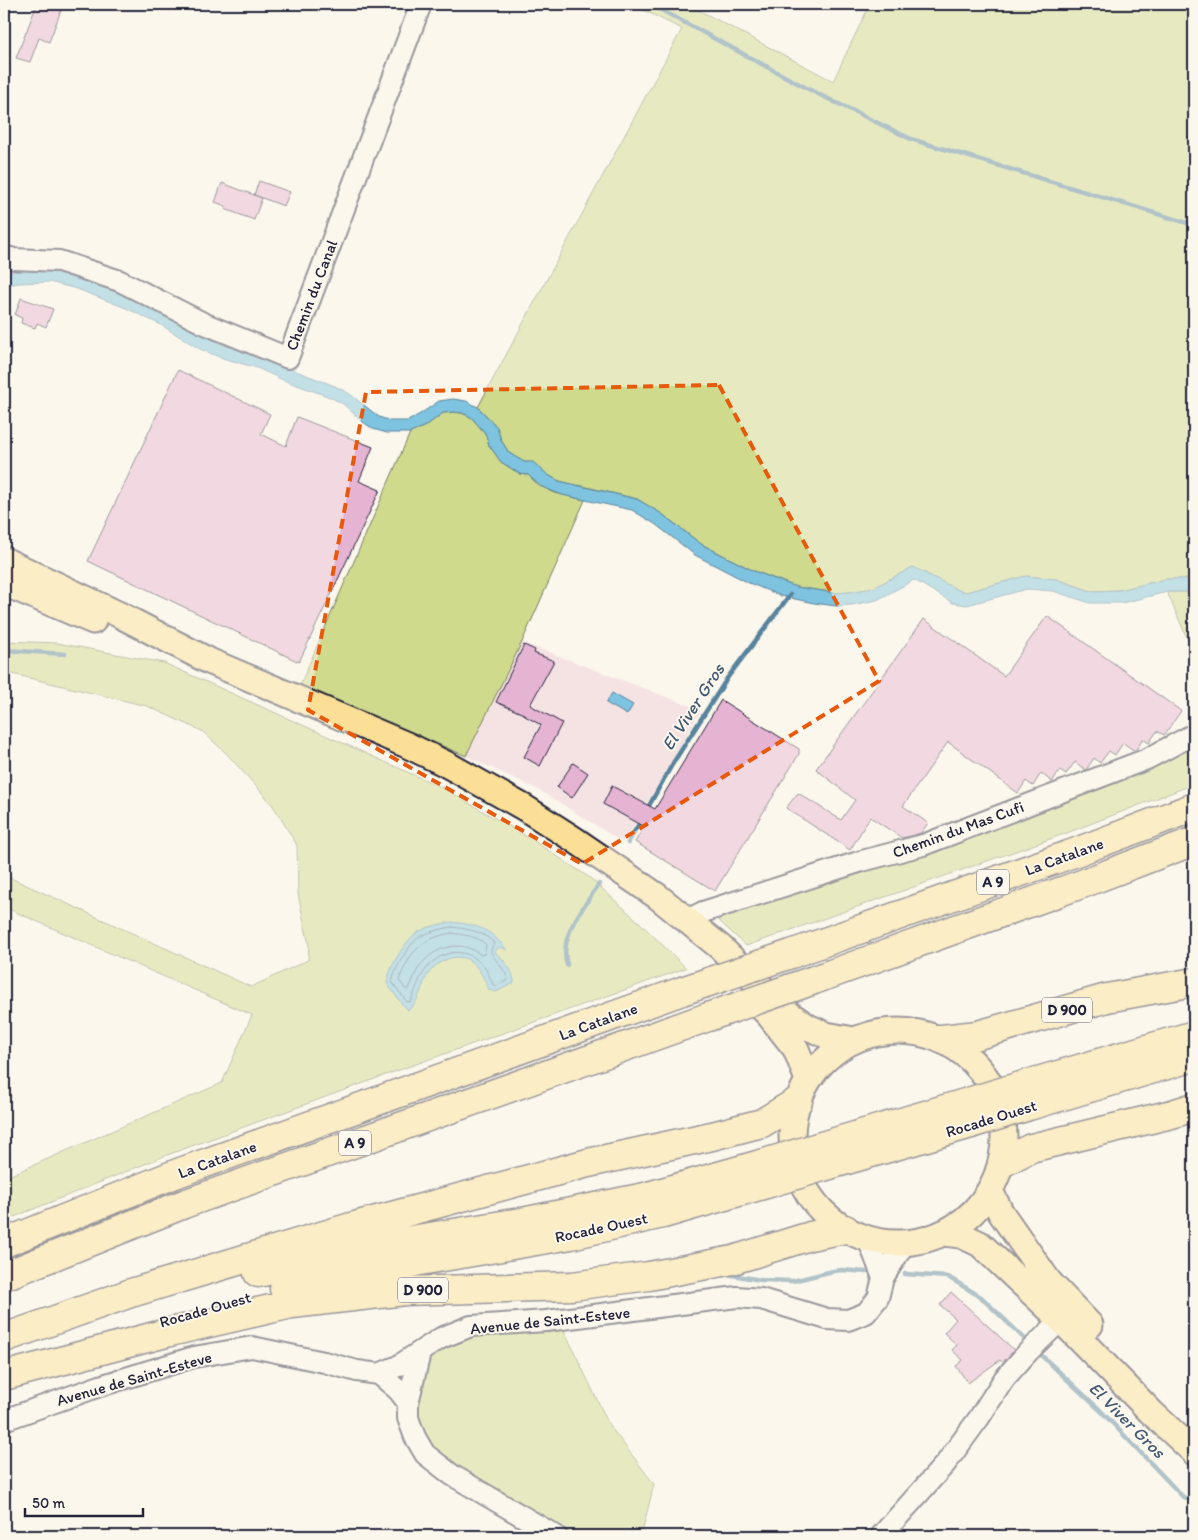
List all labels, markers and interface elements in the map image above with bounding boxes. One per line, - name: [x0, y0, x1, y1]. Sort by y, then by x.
- street label: Chemin du Canal: [282, 237, 341, 353]
- water label: El Viver Gros: [657, 659, 730, 755]
- street label: Chemin du Mas Cufi: [890, 797, 1026, 862]
- street label: La Catalane: [1022, 834, 1106, 879]
- road number: A 9: [977, 870, 1009, 894]
- road number: D 900: [1042, 998, 1092, 1022]
- street label: La Catalane: [556, 999, 640, 1044]
- street label: Rocade Ouest: [943, 1096, 1039, 1141]
- road number: A 9: [339, 1130, 371, 1156]
- street label: La Catalane: [175, 1137, 259, 1182]
- street label: Rocade Ouest: [553, 1208, 649, 1247]
- road number: D 900: [398, 1278, 448, 1302]
- street label: Rocade Ouest: [157, 1287, 253, 1332]
- street label: Avenue de Saint-Esteve: [469, 1303, 631, 1338]
- street label: Avenue de Saint-Esteve: [54, 1347, 214, 1410]
- water label: El Viver Gros: [1084, 1377, 1171, 1464]
- scale bar: [25, 1485, 142, 1517]
- text: 50 m: [32, 1494, 65, 1512]

